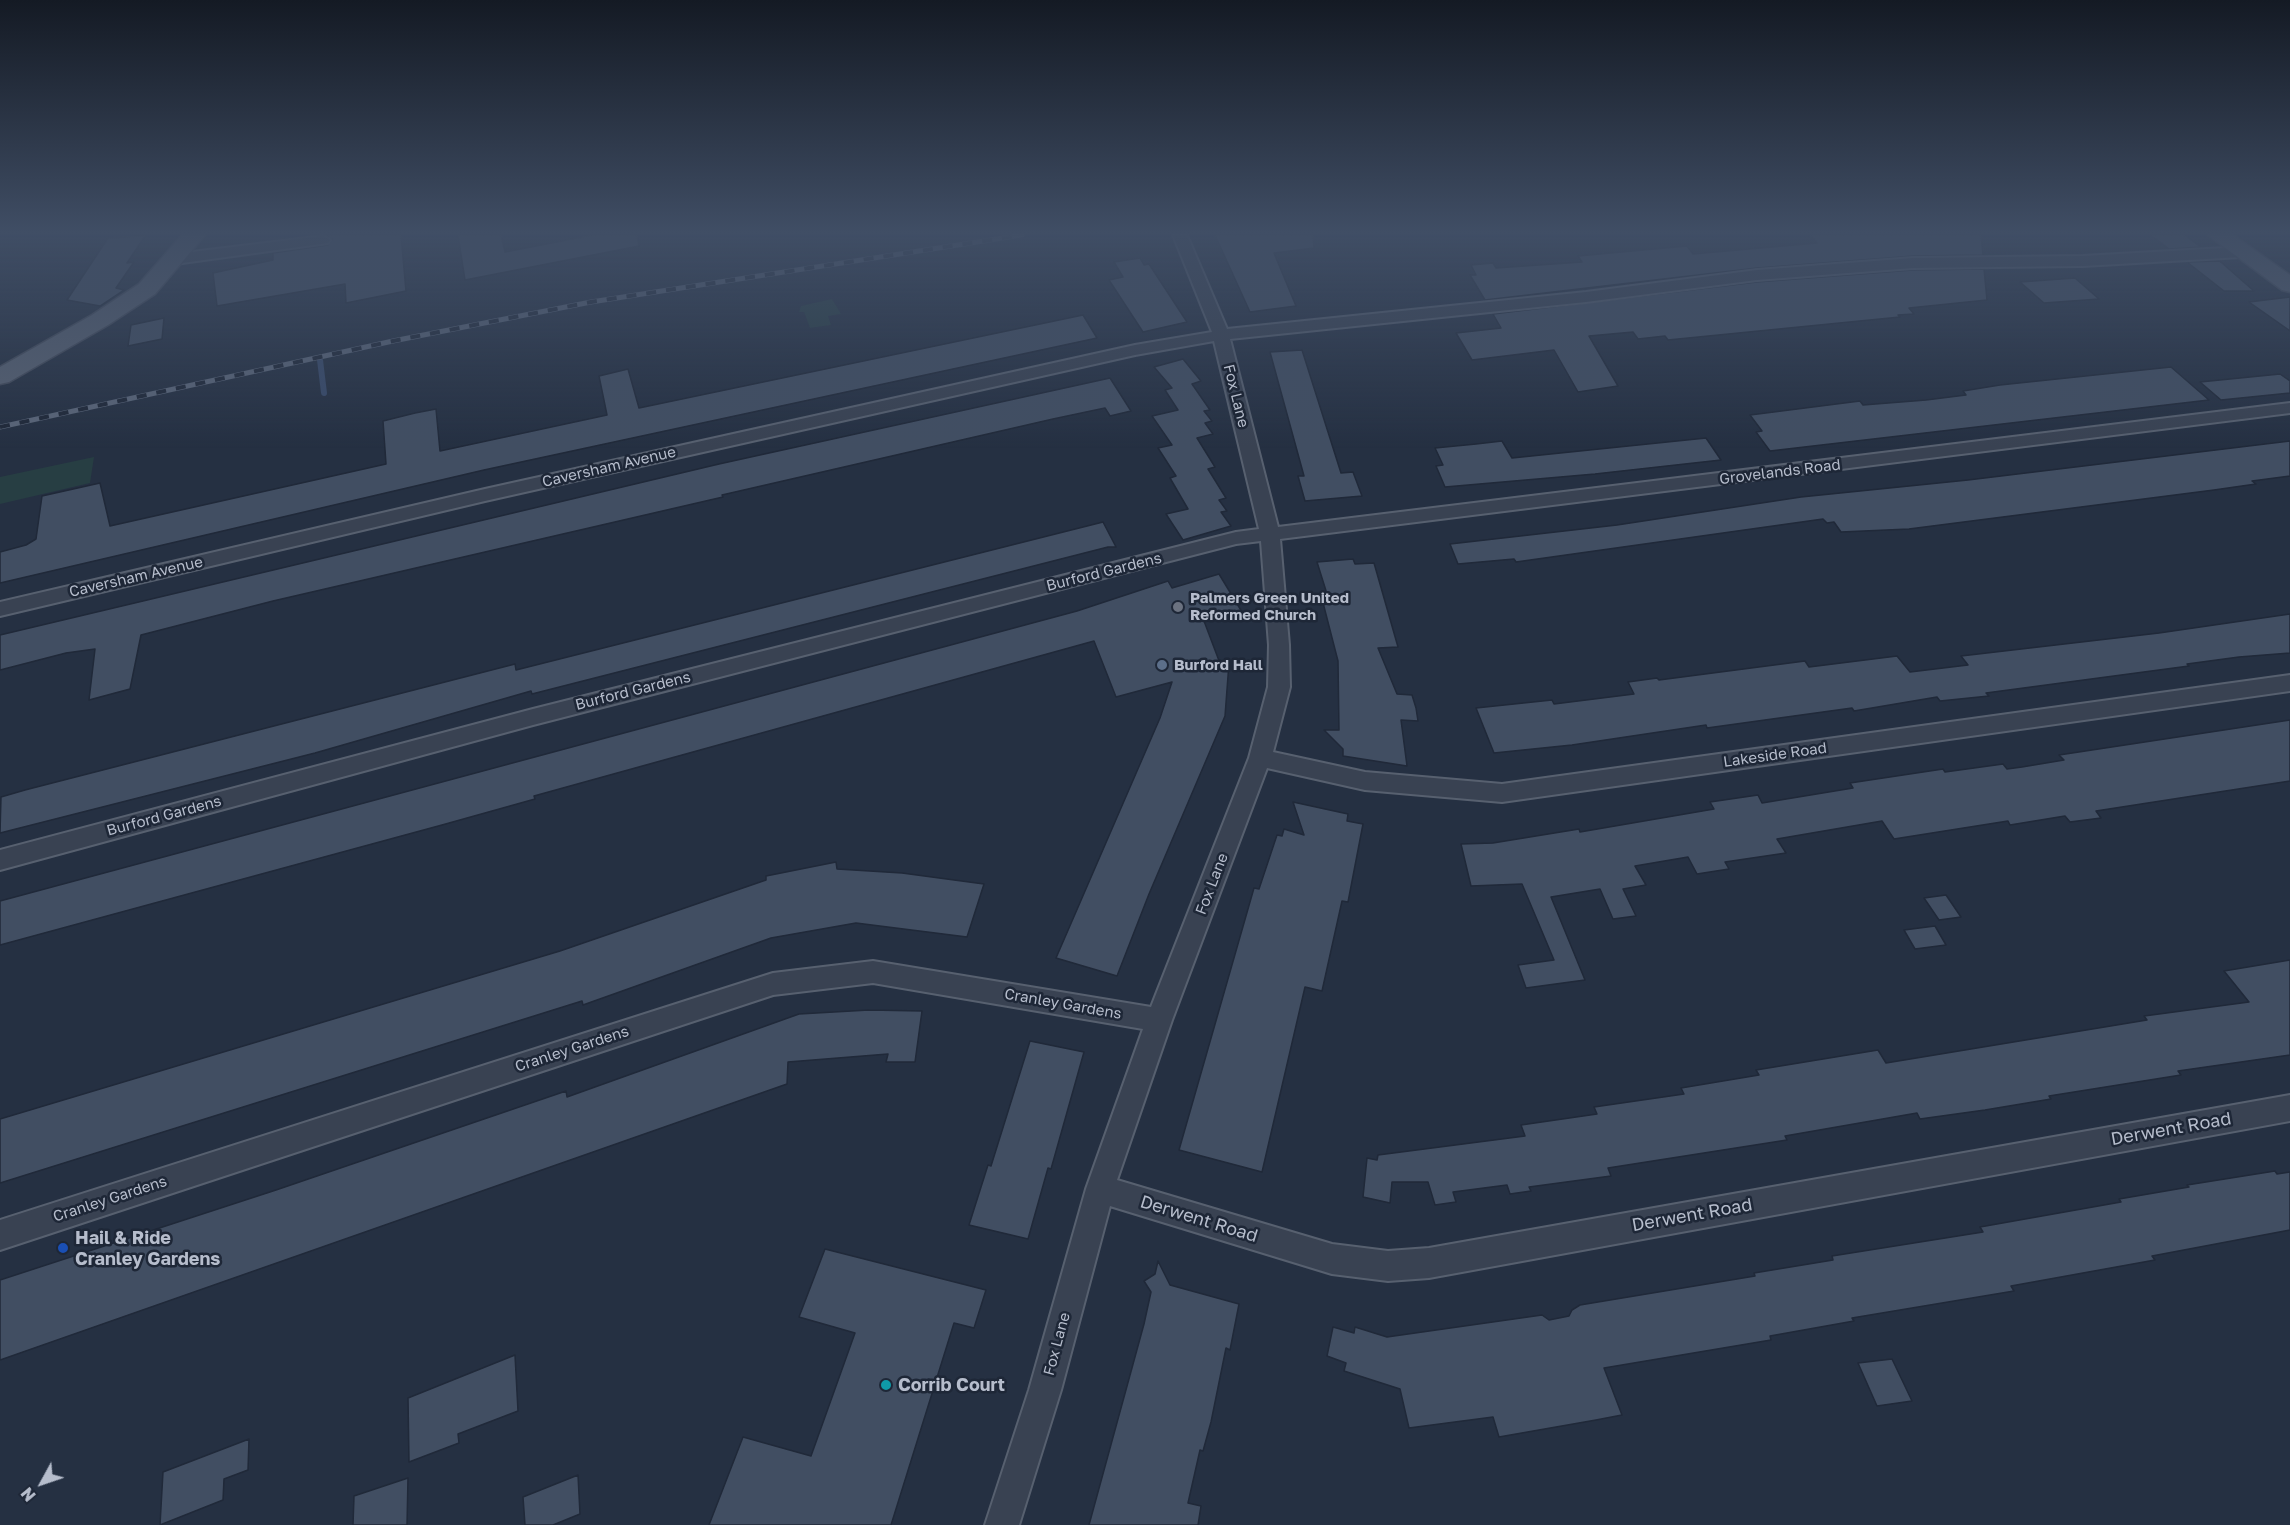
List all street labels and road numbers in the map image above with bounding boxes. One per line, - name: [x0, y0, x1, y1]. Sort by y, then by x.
- street label: Fox Lane: [1219, 362, 1253, 430]
- street label: Caversham Avenue: [540, 443, 678, 491]
- street label: Grovelands Road: [1718, 456, 1842, 488]
- street label: Burford Gardens: [1045, 549, 1163, 595]
- street label: Caversham Avenue: [67, 553, 205, 601]
- street label: Burford Gardens: [574, 668, 692, 714]
- street label: Lakeside Road: [1722, 739, 1828, 771]
- street label: Burford Gardens: [105, 792, 223, 840]
- street label: Fox Lane: [1192, 851, 1232, 917]
- street label: Cranley Gardens: [1003, 985, 1123, 1023]
- street label: Cranley Gardens: [513, 1022, 631, 1076]
- street label: Derwent Road: [2109, 1108, 2233, 1150]
- street label: Cranley Gardens: [51, 1172, 169, 1226]
- street label: Derwent Road: [1138, 1191, 1260, 1247]
- street label: Derwent Road: [1630, 1194, 1754, 1236]
- street label: Fox Lane: [1040, 1310, 1074, 1378]

